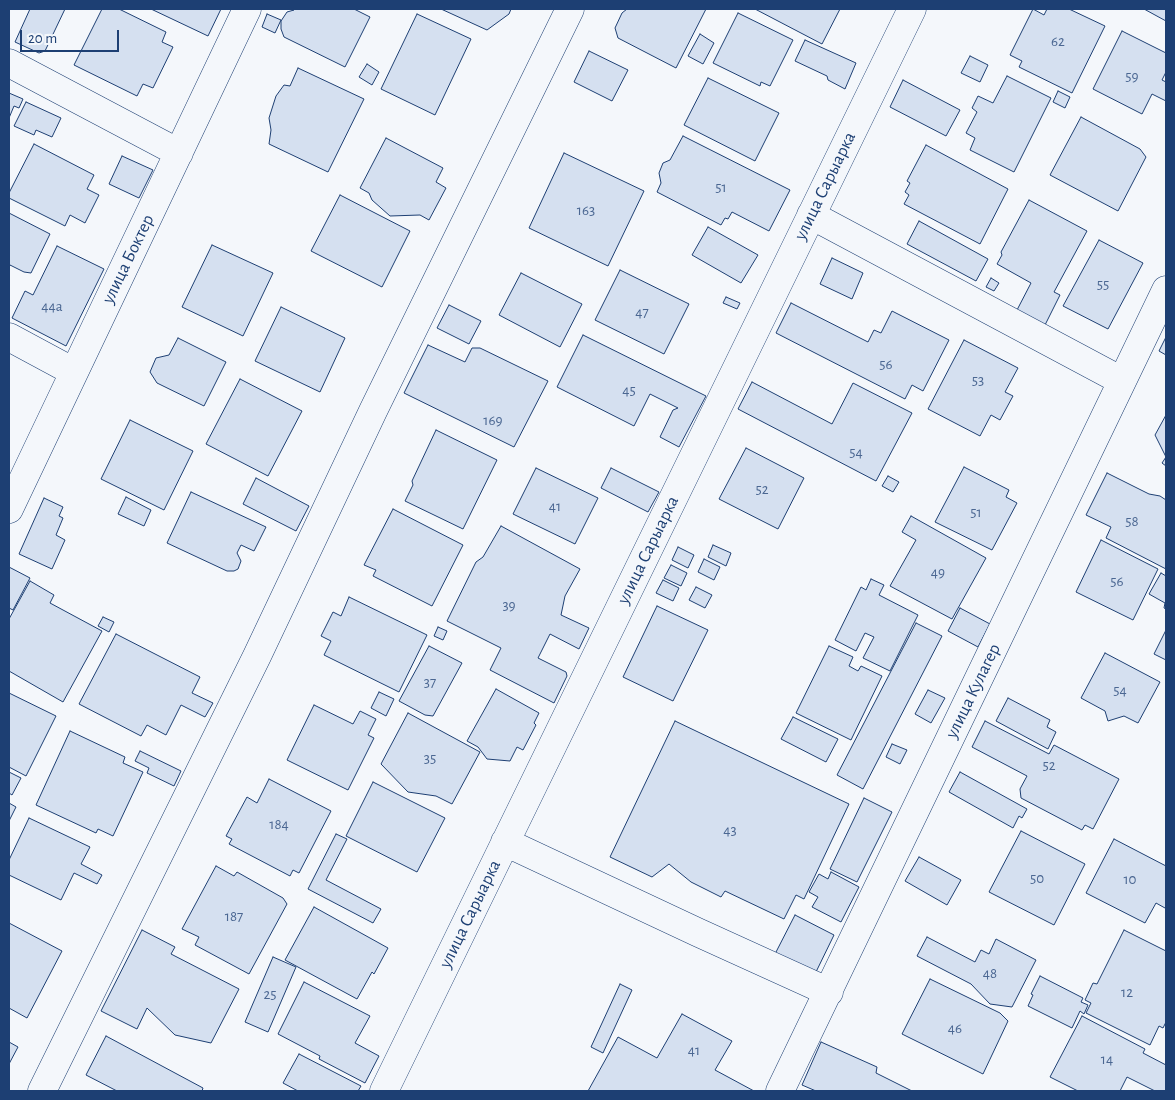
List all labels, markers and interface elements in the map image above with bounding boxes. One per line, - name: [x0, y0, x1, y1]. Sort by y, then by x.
- scale bar: [22, 20, 121, 52]
- text: 20 m: [28, 31, 57, 46]
- house number: 62: [1051, 32, 1065, 50]
- house number: 59: [1125, 67, 1139, 85]
- street label: улица Сарыарка: [790, 128, 860, 244]
- house number: 51: [715, 178, 727, 196]
- house number: 163: [577, 201, 595, 219]
- street label: улица Боктер: [97, 211, 159, 307]
- house number: 55: [1097, 275, 1109, 293]
- house number: 44а: [41, 297, 63, 315]
- house number: 47: [635, 303, 649, 321]
- house number: 56: [879, 355, 893, 373]
- house number: 53: [972, 371, 984, 389]
- house number: 45: [622, 381, 636, 399]
- house number: 169: [483, 411, 503, 429]
- house number: 54: [849, 443, 863, 461]
- house number: 52: [755, 480, 769, 498]
- street label: улица Сарыарка: [613, 492, 683, 608]
- house number: 41: [549, 497, 561, 515]
- house number: 51: [970, 503, 982, 521]
- house number: 58: [1125, 512, 1139, 530]
- house number: 49: [931, 563, 945, 581]
- house number: 56: [1110, 572, 1124, 590]
- house number: 39: [502, 596, 516, 614]
- street label: улица Кулагер: [941, 640, 1005, 742]
- house number: 37: [424, 673, 436, 691]
- house number: 54: [1113, 681, 1127, 699]
- house number: 35: [424, 749, 436, 767]
- house number: 52: [1042, 756, 1056, 774]
- house number: 184: [269, 815, 289, 833]
- house number: 43: [723, 821, 737, 839]
- street label: улица Сарыарка: [435, 856, 505, 972]
- house number: 50: [1030, 869, 1044, 887]
- house number: 10: [1123, 870, 1137, 888]
- house number: 187: [225, 907, 243, 925]
- house number: 48: [983, 964, 997, 982]
- house number: 12: [1121, 983, 1133, 1001]
- house number: 25: [263, 985, 277, 1003]
- house number: 46: [948, 1019, 962, 1037]
- house number: 41: [688, 1041, 700, 1059]
- house number: 14: [1101, 1050, 1113, 1068]

